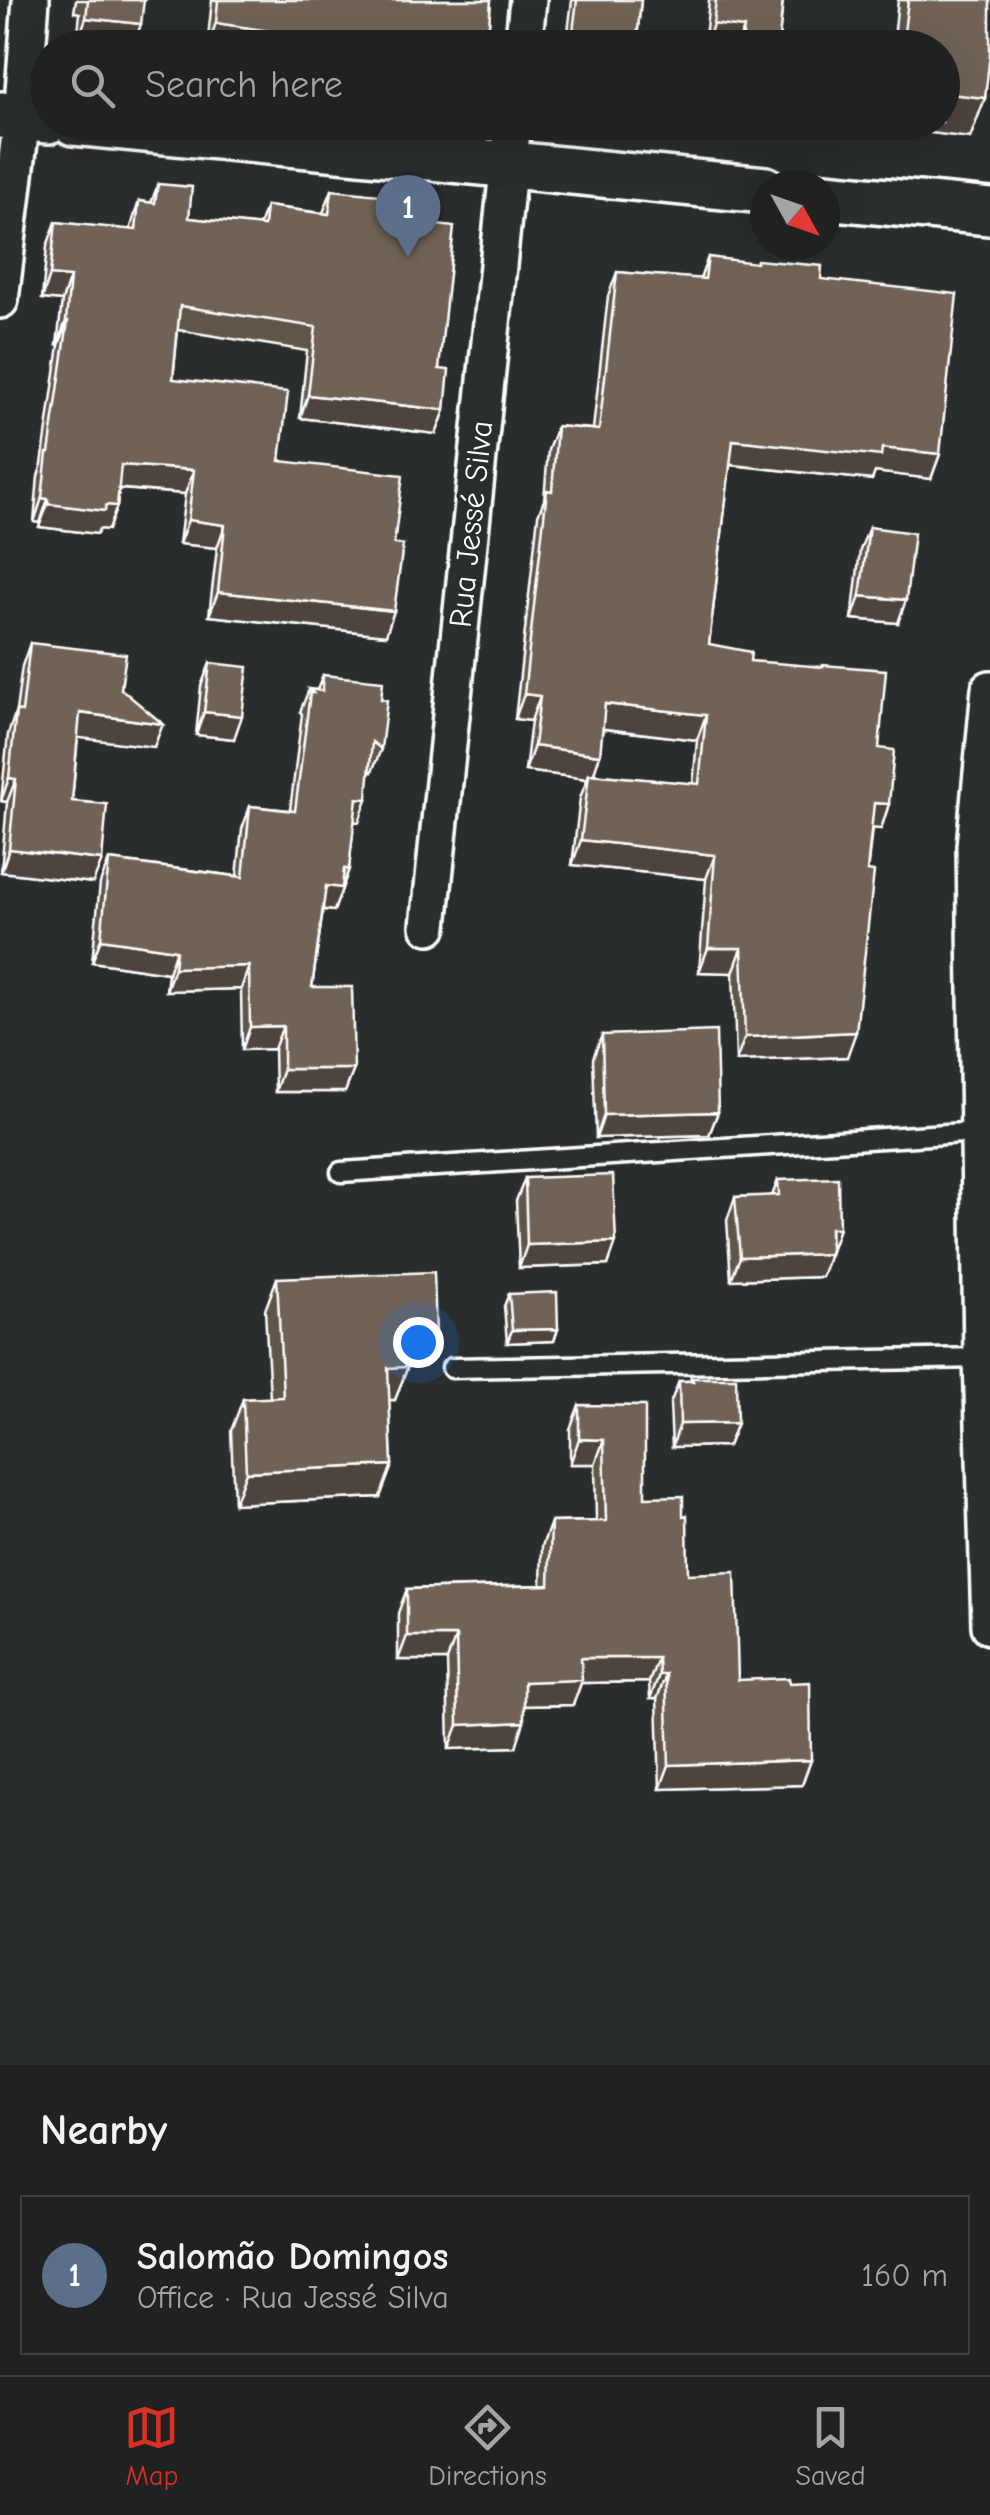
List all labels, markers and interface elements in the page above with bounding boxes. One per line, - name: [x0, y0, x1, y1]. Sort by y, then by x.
- search box: [30, 30, 960, 140]
- icon: search: [65, 58, 120, 113]
- text: Search here: [145, 63, 343, 107]
- north arrow: [750, 170, 840, 260]
- pin: 1: [376, 174, 440, 257]
- street label: Rua Jessé Silva: [442, 419, 500, 629]
- your location: [393, 1317, 444, 1368]
- text: Nearby: [40, 2106, 167, 2155]
- text: Salomão Domingos: [137, 2235, 448, 2279]
- text: 1: [68, 2257, 81, 2294]
- text: 160 m: [861, 2257, 948, 2294]
- text: Office · Rua Jessé Silva: [137, 2279, 449, 2316]
- tab: Map: [124, 2400, 179, 2492]
- tab: Directions: [428, 2400, 547, 2492]
- tab: Saved: [796, 2400, 866, 2492]

